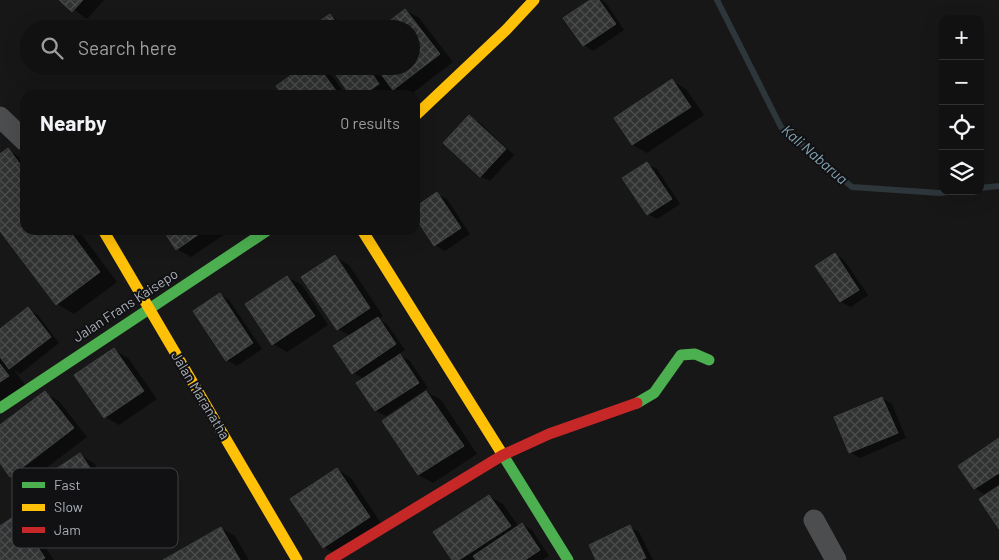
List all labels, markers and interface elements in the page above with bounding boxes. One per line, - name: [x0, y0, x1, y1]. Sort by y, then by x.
- map controls: [939, 15, 984, 195]
- button: +: [939, 15, 984, 60]
- search box: [20, 20, 420, 75]
- icon: search: [38, 34, 66, 62]
- text: Search here: [78, 36, 177, 59]
- button: −: [939, 60, 984, 105]
- button: locate: [939, 105, 984, 150]
- text: Nearby: [40, 110, 106, 135]
- text: 0 results: [340, 113, 400, 132]
- water label: Kali Nabarua: [778, 121, 852, 188]
- button: layers: [939, 150, 984, 195]
- street label: Jalan Frans Kaisepo: [69, 265, 181, 345]
- street label: Jalan Maranatha: [168, 348, 234, 442]
- legend: [12, 468, 178, 548]
- text: Fast: [54, 476, 80, 493]
- text: Slow: [54, 498, 83, 515]
- text: Jam: [54, 521, 81, 538]

